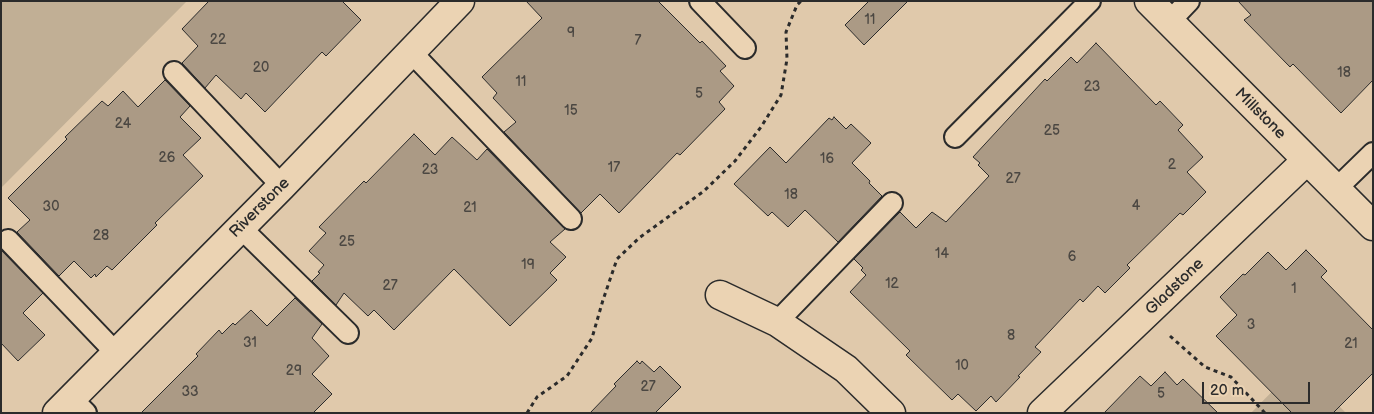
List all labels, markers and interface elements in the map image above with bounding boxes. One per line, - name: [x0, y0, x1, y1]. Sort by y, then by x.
- house number: 11: [865, 12, 875, 28]
- house number: 9: [567, 25, 575, 41]
- house number: 22: [210, 32, 226, 48]
- house number: 7: [635, 33, 641, 49]
- house number: 20: [253, 60, 269, 76]
- house number: 18: [1337, 65, 1351, 81]
- house number: 11: [516, 74, 526, 90]
- house number: 23: [1084, 79, 1100, 95]
- street label: Millstone: [1230, 84, 1290, 144]
- house number: 5: [695, 86, 703, 102]
- house number: 15: [564, 103, 578, 119]
- house number: 24: [115, 116, 131, 132]
- house number: 25: [1044, 123, 1060, 139]
- house number: 26: [159, 150, 175, 166]
- house number: 16: [820, 151, 834, 167]
- house number: 2: [1168, 157, 1176, 173]
- house number: 17: [608, 160, 620, 176]
- house number: 23: [422, 162, 438, 178]
- house number: 27: [1005, 171, 1021, 187]
- street label: Riverstone: [226, 174, 294, 242]
- house number: 18: [784, 187, 798, 203]
- house number: 4: [1132, 198, 1140, 214]
- house number: 30: [43, 199, 59, 215]
- house number: 21: [463, 200, 477, 216]
- house number: 28: [93, 228, 109, 244]
- house number: 25: [339, 234, 355, 250]
- house number: 14: [935, 246, 949, 262]
- house number: 6: [1068, 249, 1076, 265]
- street label: Gladstone: [1142, 255, 1208, 319]
- house number: 19: [521, 257, 535, 273]
- house number: 12: [885, 276, 899, 292]
- house number: 27: [382, 278, 398, 294]
- house number: 1: [1291, 281, 1297, 297]
- house number: 3: [1247, 317, 1255, 333]
- house number: 8: [1007, 328, 1015, 344]
- house number: 31: [243, 335, 257, 351]
- house number: 21: [1344, 336, 1358, 352]
- house number: 10: [955, 358, 969, 374]
- house number: 29: [286, 363, 302, 379]
- scale bar: [1204, 372, 1312, 404]
- house number: 27: [640, 379, 656, 395]
- text: 20 m: [1210, 381, 1244, 400]
- house number: 33: [181, 384, 199, 400]
- house number: 5: [1157, 386, 1165, 402]

